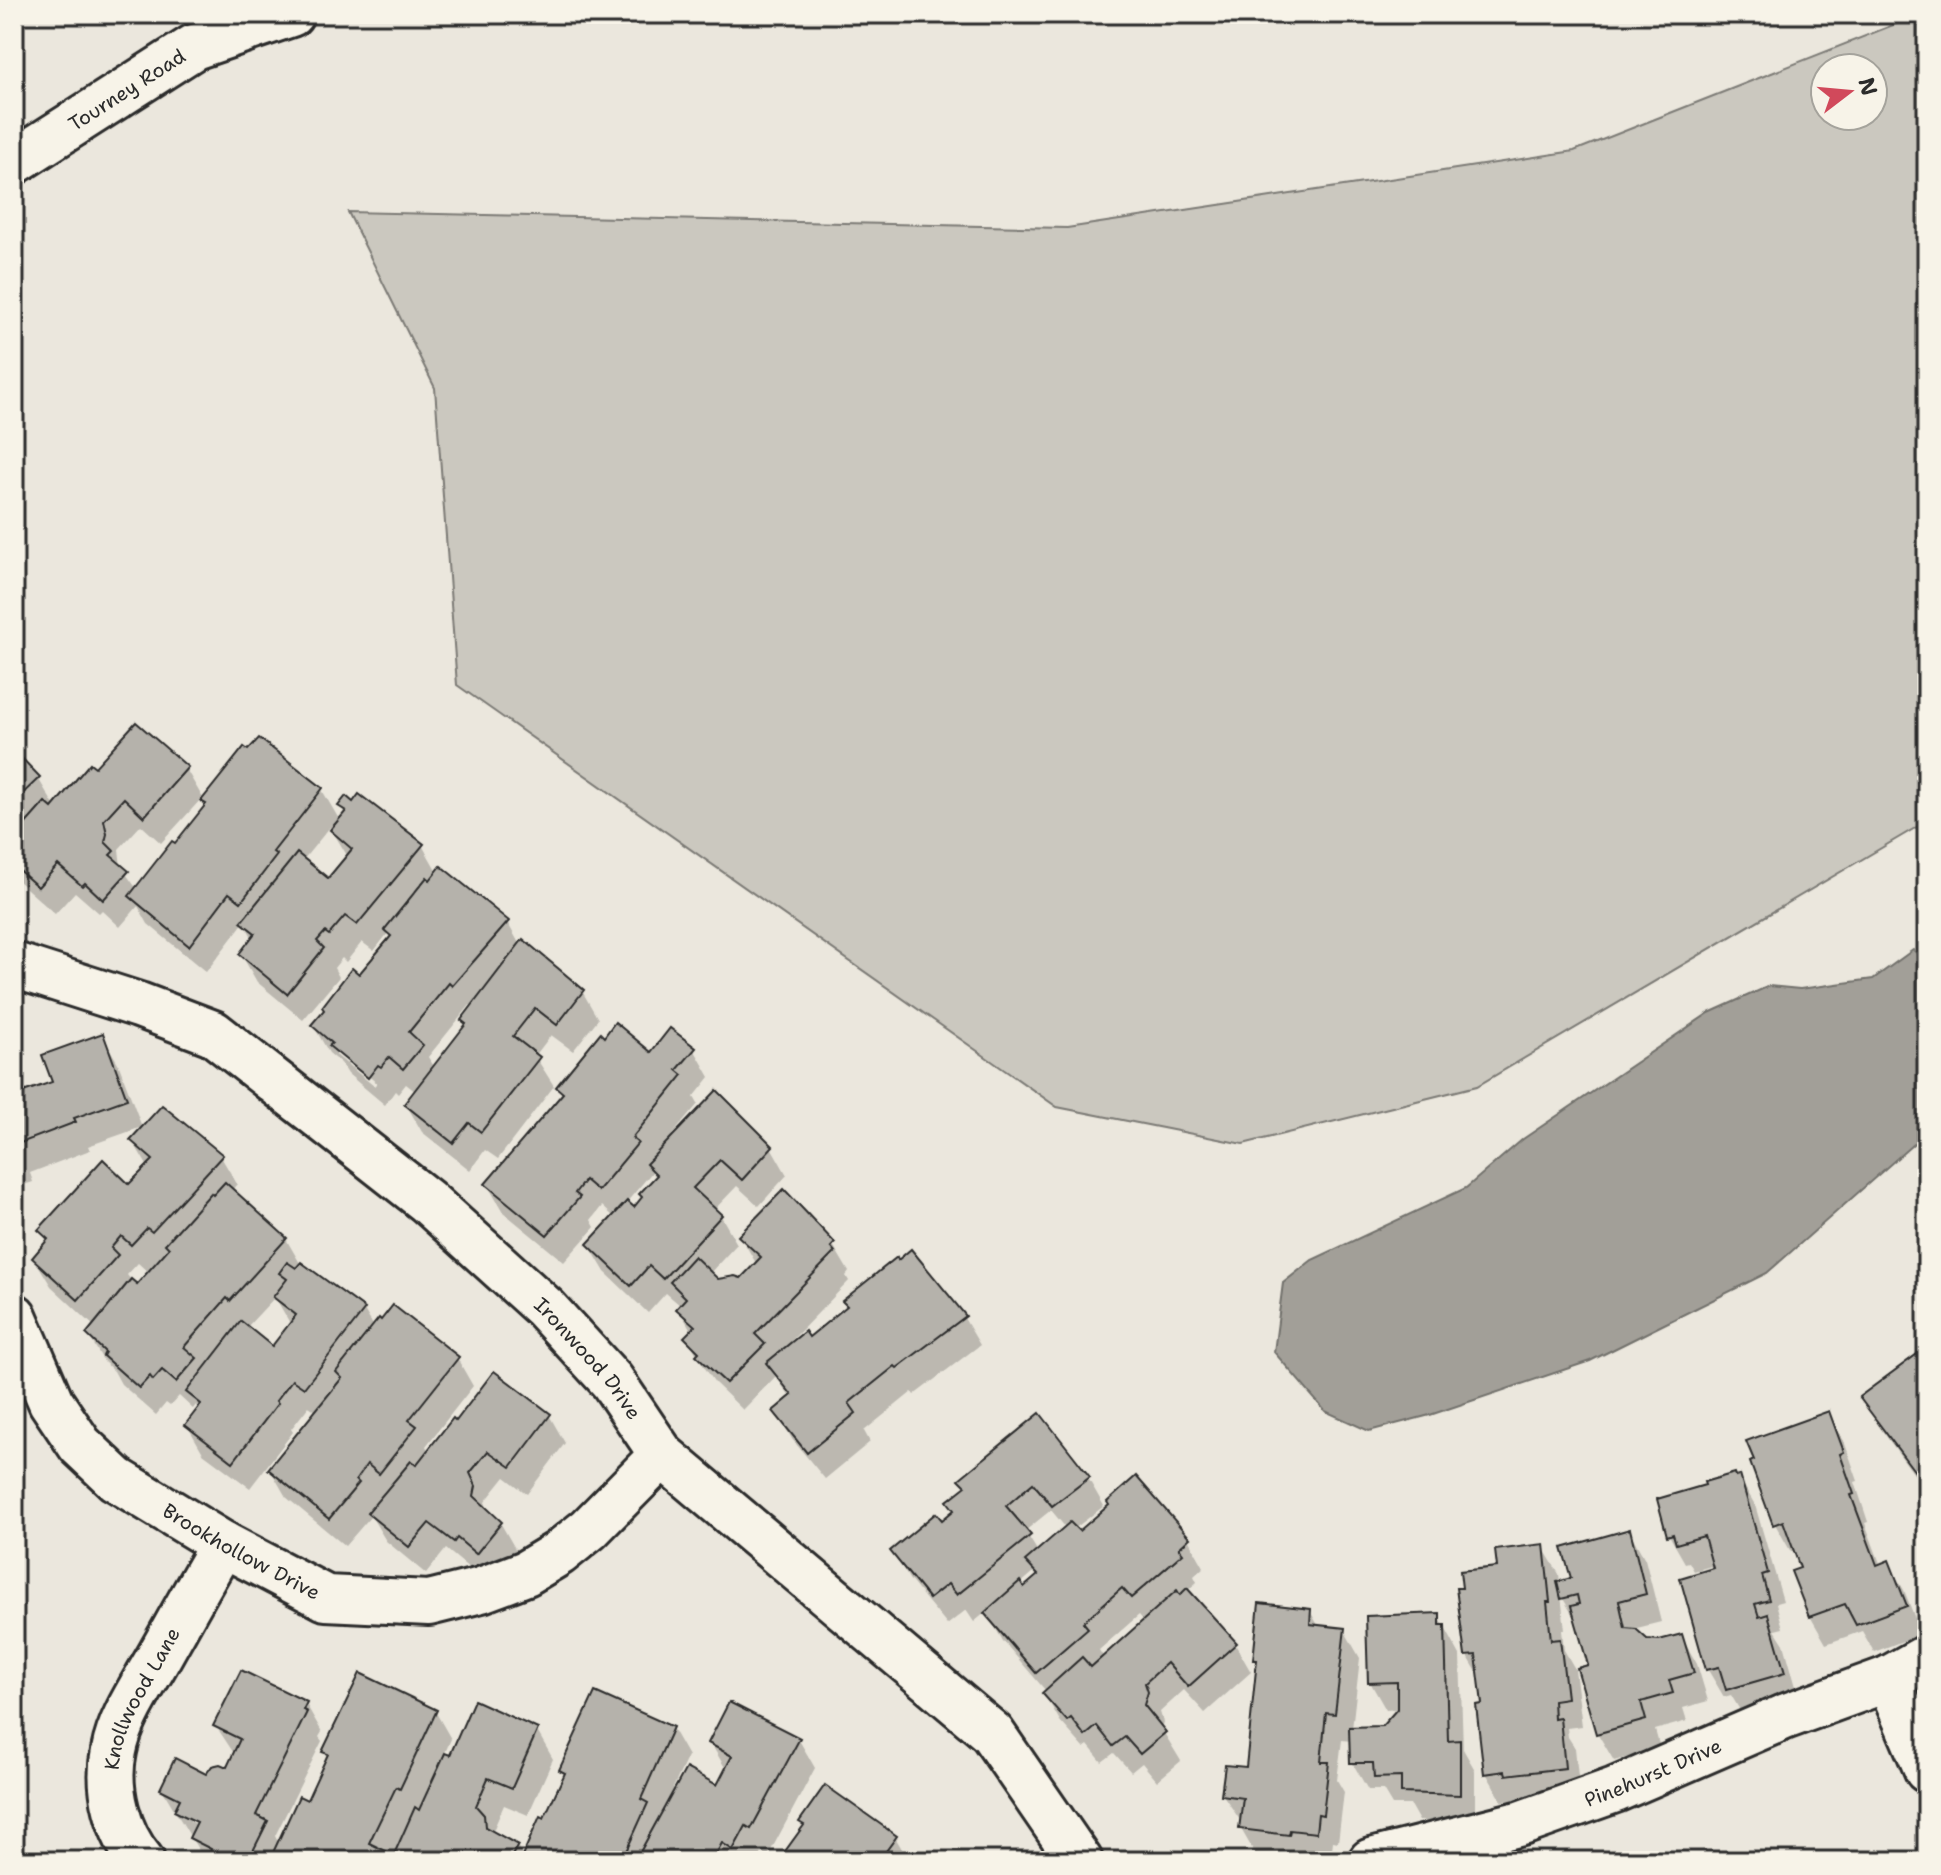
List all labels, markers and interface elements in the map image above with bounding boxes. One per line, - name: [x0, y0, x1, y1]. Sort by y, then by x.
- street label: Tourney Road: [63, 43, 191, 137]
- north arrow: [1809, 52, 1889, 132]
- text: N: [1851, 74, 1884, 99]
- street label: Ironwood Drive: [529, 1292, 647, 1424]
- street label: Brookhollow Drive: [158, 1497, 325, 1606]
- street label: Knollwood Lane: [99, 1623, 186, 1771]
- street label: Pinehurst Drive: [1581, 1732, 1726, 1813]

